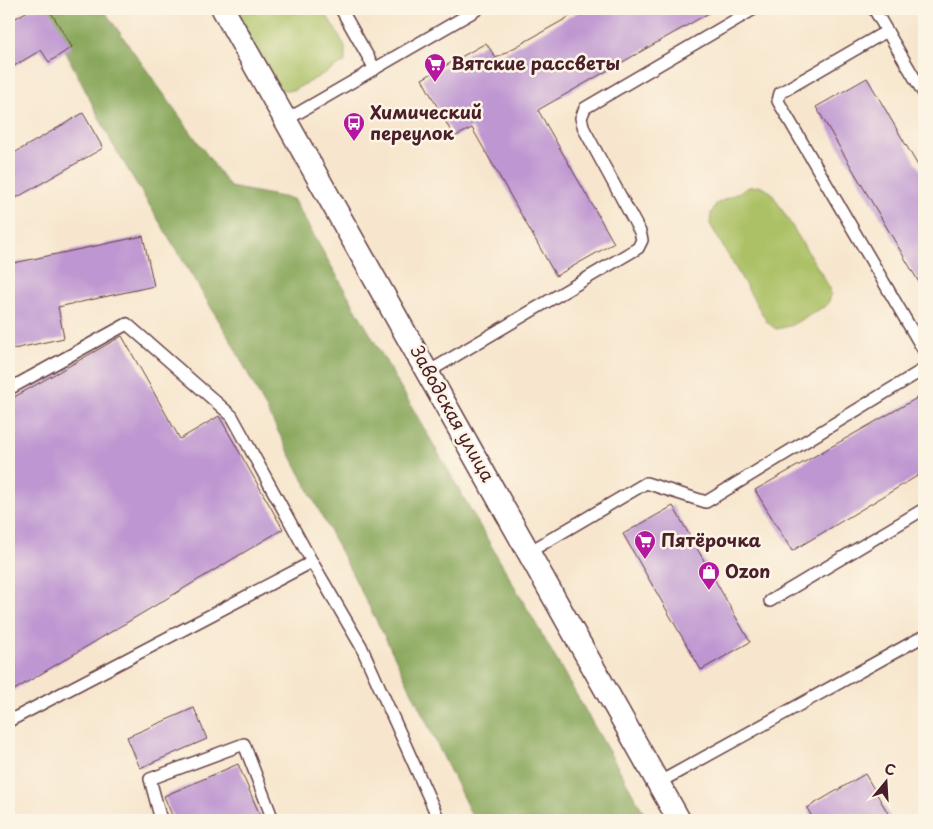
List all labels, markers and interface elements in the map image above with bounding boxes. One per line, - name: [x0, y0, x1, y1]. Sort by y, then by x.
- place label: Вятские рассветы: [451, 49, 620, 76]
- supermarket icon: Вятские рассветы: [423, 52, 447, 83]
- place label: Химический переулок: [370, 98, 482, 146]
- bus stop icon: Химический переулок: [342, 111, 366, 142]
- street label: Заводская улица: [405, 340, 502, 487]
- place label: Пятёрочка: [661, 526, 762, 553]
- supermarket icon: Пятёрочка: [633, 529, 657, 560]
- place label: Ozon: [725, 557, 770, 584]
- shop icon: Ozon: [697, 560, 721, 591]
- north arrow: [860, 756, 910, 806]
- text: С: [882, 758, 898, 781]

